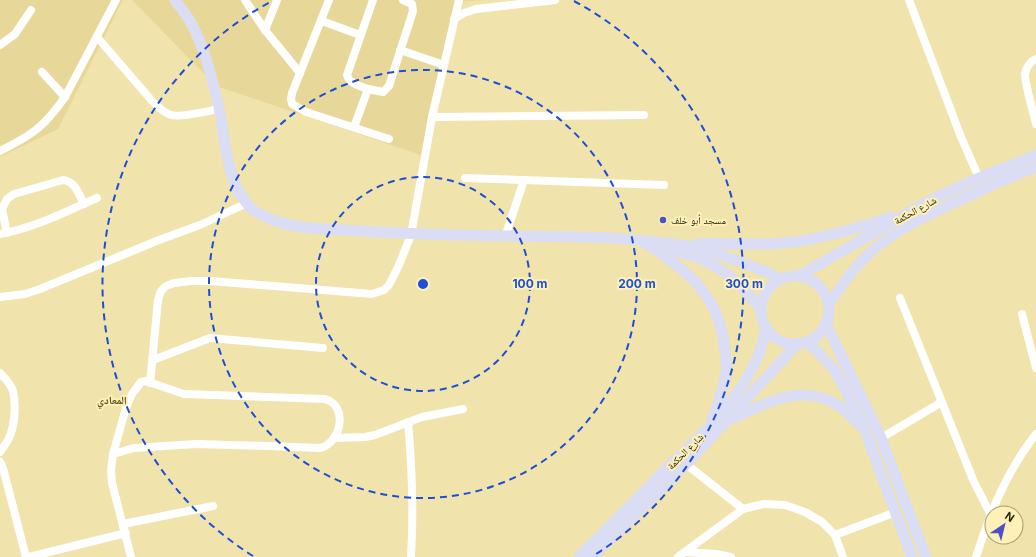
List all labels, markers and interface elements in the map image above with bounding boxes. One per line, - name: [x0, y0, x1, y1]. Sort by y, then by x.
- street label: شارع الحكمة: [892, 193, 939, 227]
- place label: مسجد أبو خلف: [671, 214, 726, 226]
- marker: مسجد أبو خلف: [658, 215, 668, 225]
- text: 100 m: [512, 276, 548, 291]
- text: 200 m: [618, 276, 656, 291]
- text: 300 m: [725, 276, 763, 291]
- centre of rings: [416, 277, 430, 291]
- district label: المعادي: [97, 393, 127, 409]
- street label: شارع الحكمة: [664, 430, 707, 472]
- north arrow: [984, 505, 1024, 545]
- text: N: [1002, 509, 1017, 525]

